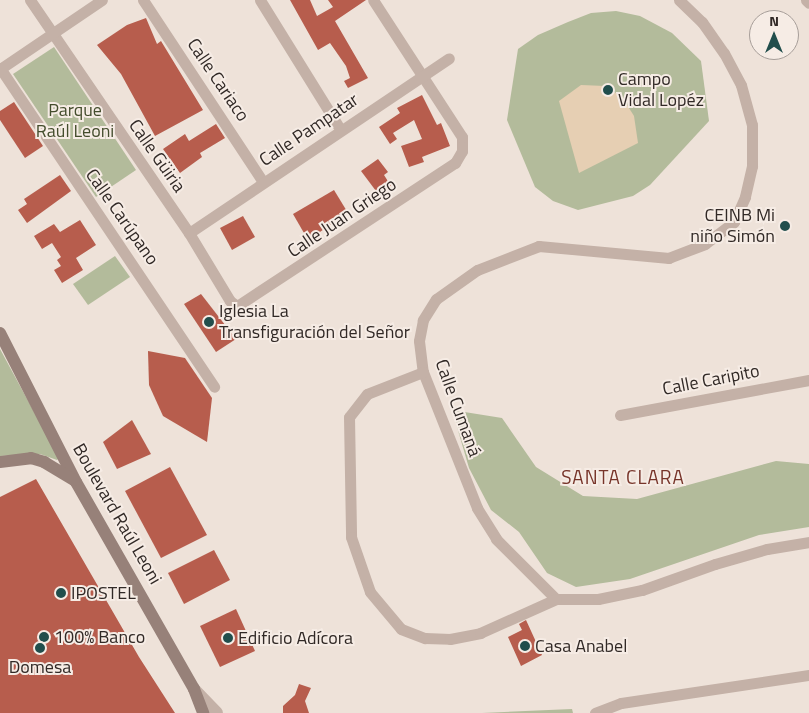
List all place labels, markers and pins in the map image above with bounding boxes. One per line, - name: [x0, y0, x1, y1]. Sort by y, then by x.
- place label: Campo Vidal Lopéz: [618, 69, 704, 112]
- marker: Campo Vidal Lopéz: [602, 84, 614, 96]
- place label: CEINB Mi niño Simón: [690, 205, 775, 248]
- marker: CEINB Mi niño Simón: [779, 220, 791, 232]
- place label: Iglesia La Transfiguración del Señor: [219, 301, 410, 344]
- marker: Iglesia La Transfiguración del Señor: [203, 316, 215, 328]
- place label: IPOSTEL: [71, 582, 136, 604]
- marker: IPOSTEL: [55, 587, 67, 599]
- place label: 100% Banco: [54, 626, 145, 648]
- place label: Edificio Adícora: [238, 627, 353, 649]
- marker: 100% Banco: [38, 631, 50, 643]
- marker: Edificio Adícora: [222, 632, 234, 644]
- place label: Casa Anabel: [535, 635, 627, 657]
- marker: Casa Anabel: [519, 640, 531, 652]
- marker: Domesa: [34, 642, 46, 654]
- place label: Domesa: [9, 656, 71, 678]

